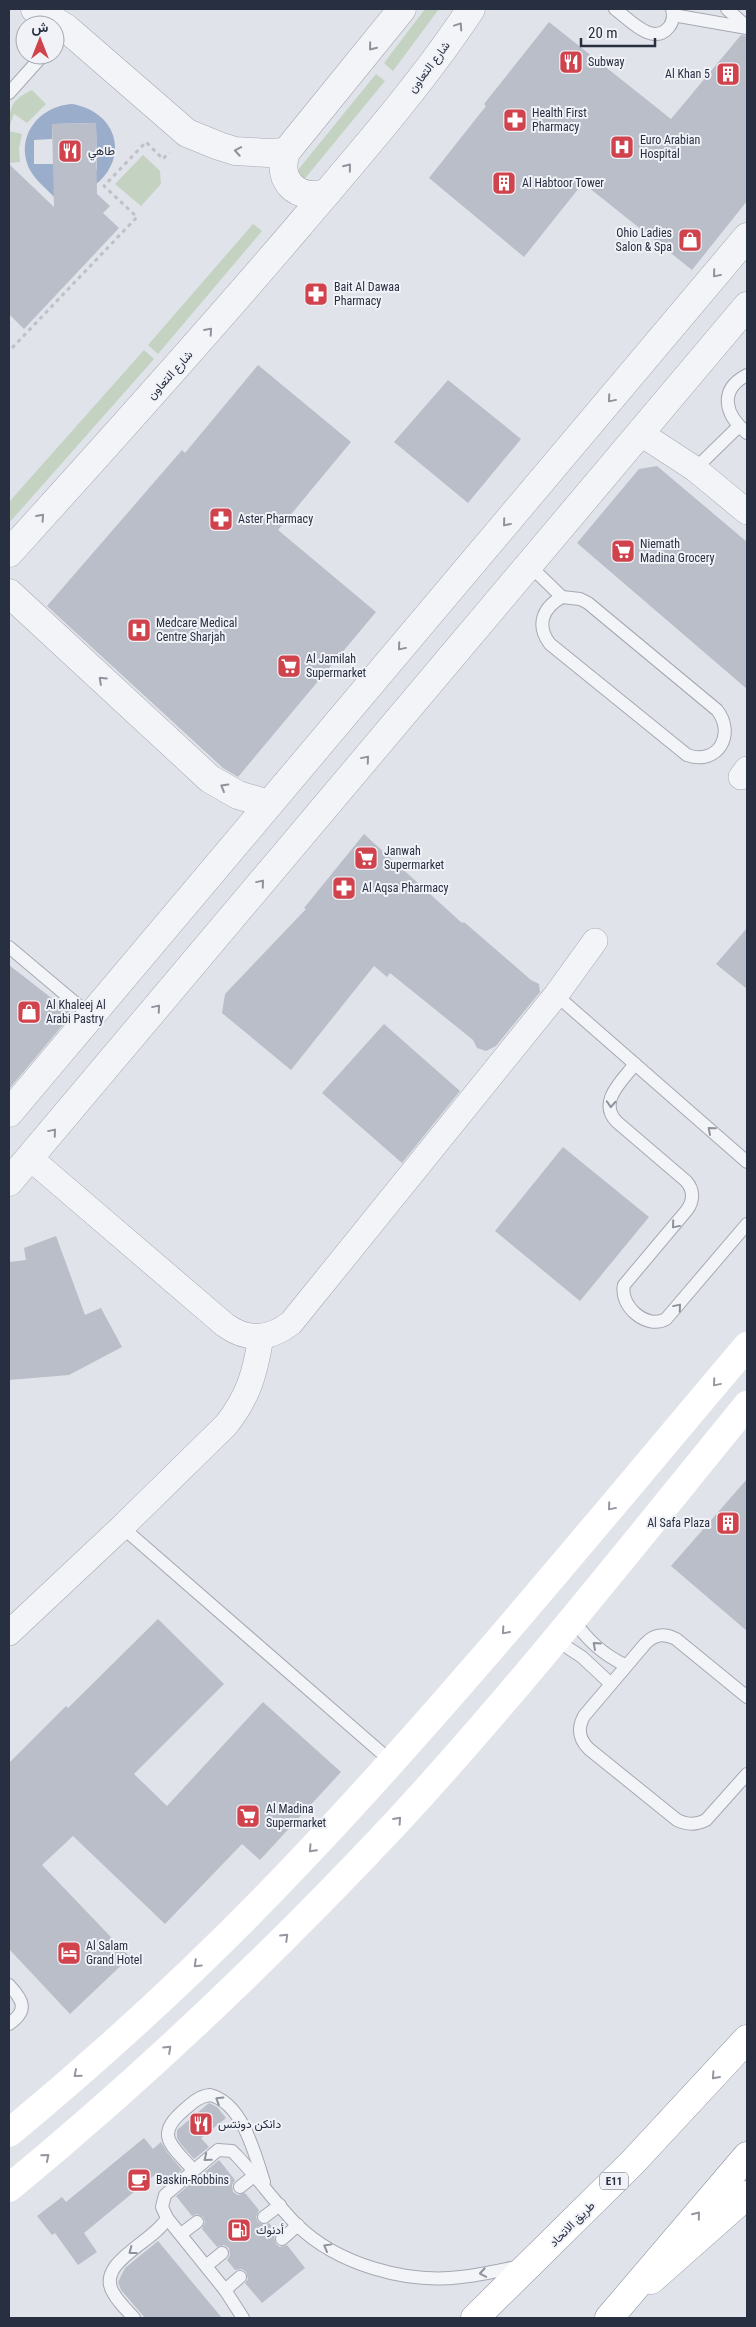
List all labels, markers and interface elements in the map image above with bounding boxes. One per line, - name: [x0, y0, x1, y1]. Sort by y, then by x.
- north arrow: [15, 15, 65, 65]
- scale bar: [581, 15, 655, 47]
- text: ش: [32, 19, 49, 36]
- one-way arrow: [453, 22, 462, 32]
- text: 20 m: [588, 24, 618, 42]
- street label: شارع التعاون: [405, 38, 455, 97]
- one-way arrow: [369, 41, 378, 51]
- restaurant icon: Subway: [558, 49, 584, 75]
- place label: Subway: [588, 55, 624, 69]
- building icon: Al Khan 5: [715, 61, 741, 87]
- place label: Al Khan 5: [665, 67, 710, 81]
- place label: Health First Pharmacy: [532, 106, 587, 134]
- pharmacy icon: Health First Pharmacy: [502, 107, 528, 133]
- place label: Euro Arabian Hospital: [640, 133, 700, 161]
- hospital icon: Euro Arabian Hospital: [609, 134, 635, 160]
- restaurant icon: طاهي: [57, 138, 83, 164]
- place label: طاهي: [88, 144, 115, 161]
- one-way arrow: [233, 146, 242, 156]
- one-way arrow: [342, 164, 351, 173]
- building icon: Al Habtoor Tower: [491, 170, 517, 196]
- place label: Al Habtoor Tower: [522, 176, 604, 190]
- place label: Ohio Ladies Salon & Spa: [616, 226, 672, 254]
- shop icon: Ohio Ladies Salon & Spa: [677, 227, 703, 253]
- one-way arrow: [712, 269, 721, 278]
- place label: Bait Al Dawaa Pharmacy: [334, 280, 400, 308]
- pharmacy icon: Bait Al Dawaa Pharmacy: [303, 281, 329, 307]
- one-way arrow: [203, 328, 212, 337]
- street label: شارع التعاون: [144, 348, 197, 404]
- one-way arrow: [608, 393, 617, 402]
- pharmacy icon: Aster Pharmacy: [208, 506, 234, 532]
- place label: Aster Pharmacy: [238, 512, 313, 526]
- one-way arrow: [36, 514, 45, 523]
- one-way arrow: [504, 517, 512, 526]
- place label: Niemath Madina Grocery: [640, 537, 714, 565]
- supermarket icon: Niemath Madina Grocery: [610, 538, 636, 564]
- place label: Medcare Medical Centre Sharjah: [156, 616, 237, 644]
- hospital icon: Medcare Medical Centre Sharjah: [126, 617, 152, 643]
- one-way arrow: [399, 641, 407, 650]
- place label: Al Jamilah Supermarket: [306, 652, 367, 680]
- supermarket icon: Al Jamilah Supermarket: [276, 653, 302, 679]
- one-way arrow: [98, 677, 107, 686]
- one-way arrow: [360, 755, 369, 764]
- one-way arrow: [220, 784, 229, 794]
- place label: Janwah Supermarket: [384, 844, 445, 872]
- supermarket icon: Janwah Supermarket: [353, 845, 379, 871]
- pharmacy icon: Al Aqsa Pharmacy: [331, 875, 357, 901]
- one-way arrow: [256, 880, 264, 889]
- place label: Al Aqsa Pharmacy: [362, 881, 449, 895]
- place label: Al Khaleej Al Arabi Pastry: [46, 998, 106, 1026]
- shop icon: Al Khaleej Al Arabi Pastry: [16, 999, 42, 1025]
- one-way arrow: [151, 1004, 160, 1013]
- one-way arrow: [605, 1101, 616, 1109]
- one-way arrow: [707, 1127, 716, 1136]
- one-way arrow: [47, 1129, 55, 1138]
- one-way arrow: [671, 1219, 680, 1228]
- one-way arrow: [672, 1303, 681, 1312]
- one-way arrow: [712, 1378, 721, 1387]
- one-way arrow: [607, 1502, 616, 1511]
- building icon: Al Safa Plaza: [715, 1510, 741, 1536]
- place label: Al Safa Plaza: [647, 1516, 710, 1530]
- one-way arrow: [503, 1625, 511, 1634]
- one-way arrow: [593, 1642, 602, 1651]
- place label: Al Madina Supermarket: [266, 1802, 327, 1830]
- supermarket icon: Al Madina Supermarket: [235, 1803, 261, 1829]
- one-way arrow: [392, 1817, 401, 1826]
- one-way arrow: [309, 1844, 318, 1853]
- one-way arrow: [279, 1934, 288, 1943]
- place label: Al Salam Grand Hotel: [86, 1939, 142, 1967]
- hotel icon: Al Salam Grand Hotel: [56, 1940, 82, 1966]
- one-way arrow: [193, 1958, 202, 1967]
- one-way arrow: [162, 2046, 171, 2055]
- one-way arrow: [74, 2068, 83, 2077]
- one-way arrow: [712, 2070, 721, 2079]
- one-way arrow: [216, 2096, 225, 2106]
- restaurant icon: دانكن دونتس: [188, 2111, 214, 2137]
- place label: دانكن دونتس: [218, 2117, 281, 2132]
- one-way arrow: [204, 2152, 213, 2161]
- one-way arrow: [41, 2154, 50, 2163]
- cafe icon: Baskin-Robbins: [126, 2167, 152, 2193]
- road number: E11: [600, 2172, 628, 2190]
- place label: Baskin-Robbins: [156, 2173, 229, 2187]
- street label: طريق الاتحاد: [546, 2198, 598, 2250]
- one-way arrow: [692, 2212, 700, 2221]
- fuel station icon: أدنوك: [226, 2217, 252, 2243]
- place label: أدنوك: [256, 2223, 284, 2238]
- one-way arrow: [323, 2243, 332, 2253]
- one-way arrow: [129, 2246, 138, 2254]
- one-way arrow: [479, 2267, 488, 2278]

